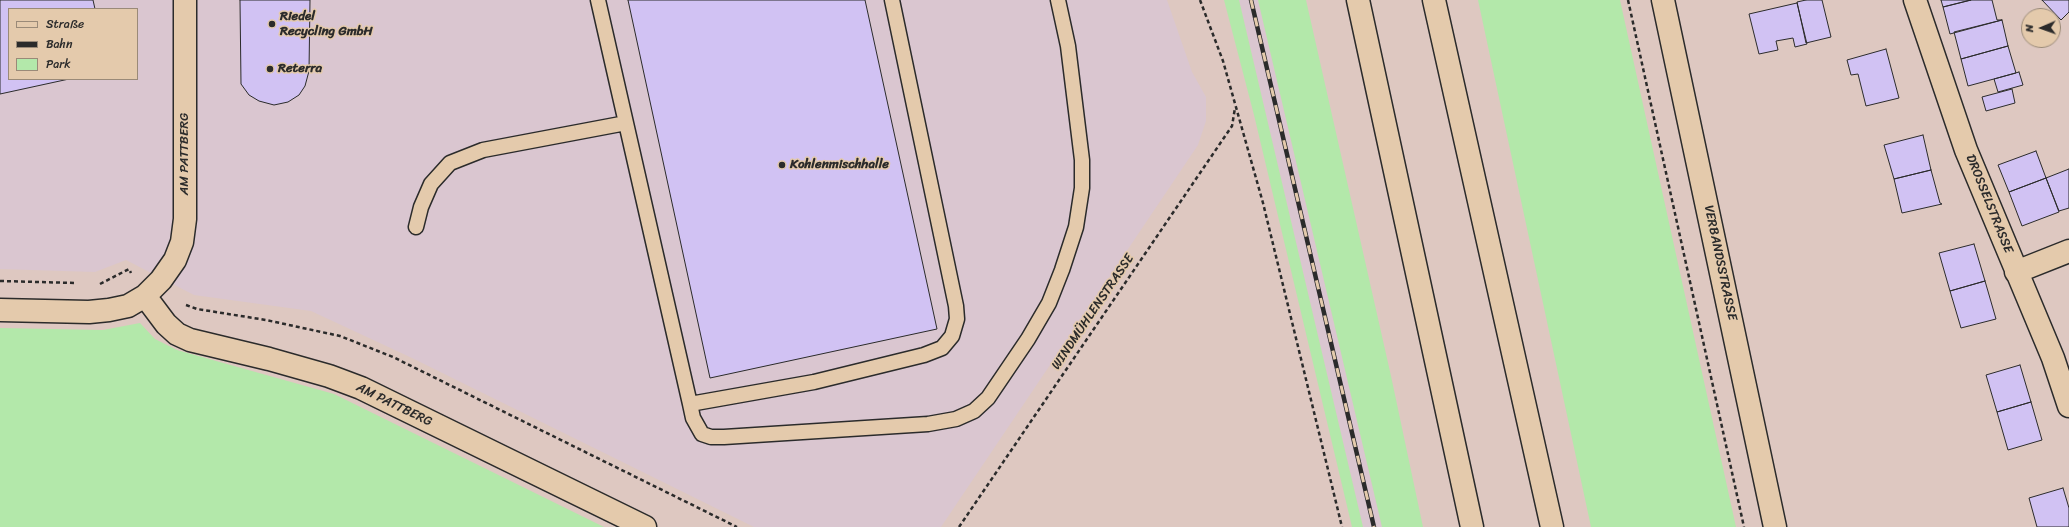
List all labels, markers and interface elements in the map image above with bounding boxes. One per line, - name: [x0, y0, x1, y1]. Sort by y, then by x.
- legend: [8, 8, 138, 80]
- north arrow: [2021, 8, 2061, 48]
- place label: Riedel Recycling GmbH: [280, 9, 373, 40]
- text: Straße: [46, 13, 84, 35]
- marker: Riedel Recycling GmbH: [267, 19, 277, 29]
- text: N: [2020, 24, 2039, 33]
- text: Bahn: [46, 33, 72, 55]
- text: Park: [46, 53, 71, 75]
- place label: Reterra: [278, 61, 322, 77]
- marker: Reterra: [265, 64, 275, 74]
- street label: AM PATTBERG: [177, 113, 193, 195]
- street label: DROSSELSTRASSE: [1962, 152, 2016, 256]
- place label: Kohlenmischhalle: [790, 157, 889, 173]
- marker: Kohlenmischhalle: [777, 160, 787, 170]
- street label: VERBANDSSTRASSE: [1700, 204, 1740, 322]
- street label: WINDMÜHLENSTRASSE: [1049, 251, 1137, 373]
- street label: AM PATTBERG: [353, 380, 435, 430]

